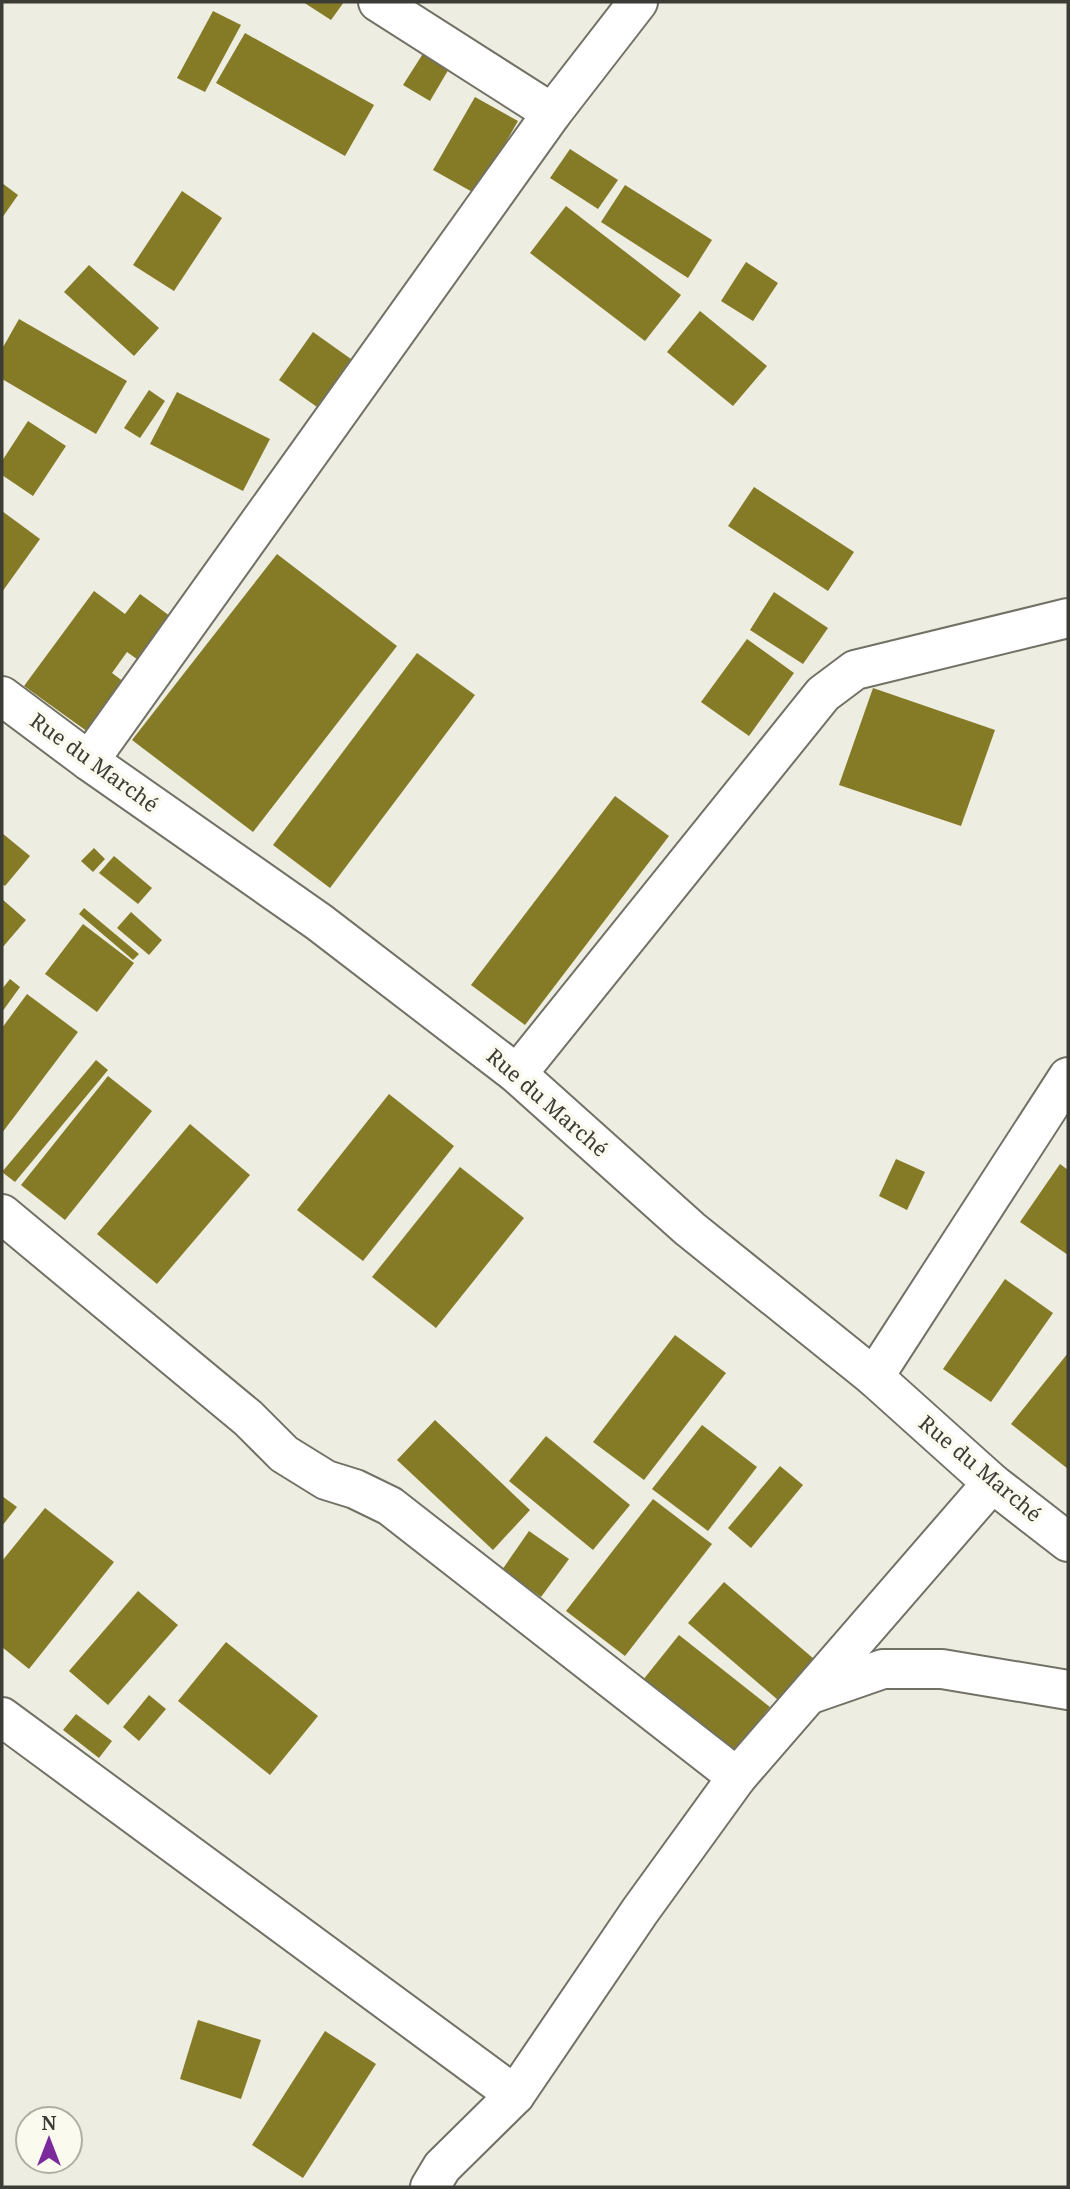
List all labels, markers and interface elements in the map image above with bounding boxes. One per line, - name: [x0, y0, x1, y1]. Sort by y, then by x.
- street label: Rue du Marché: [25, 706, 164, 818]
- street label: Rue du Marché: [481, 1042, 614, 1163]
- street label: Rue du Marché: [913, 1409, 1048, 1528]
- north arrow: [14, 2105, 84, 2175]
- text: N: [42, 2110, 57, 2136]

